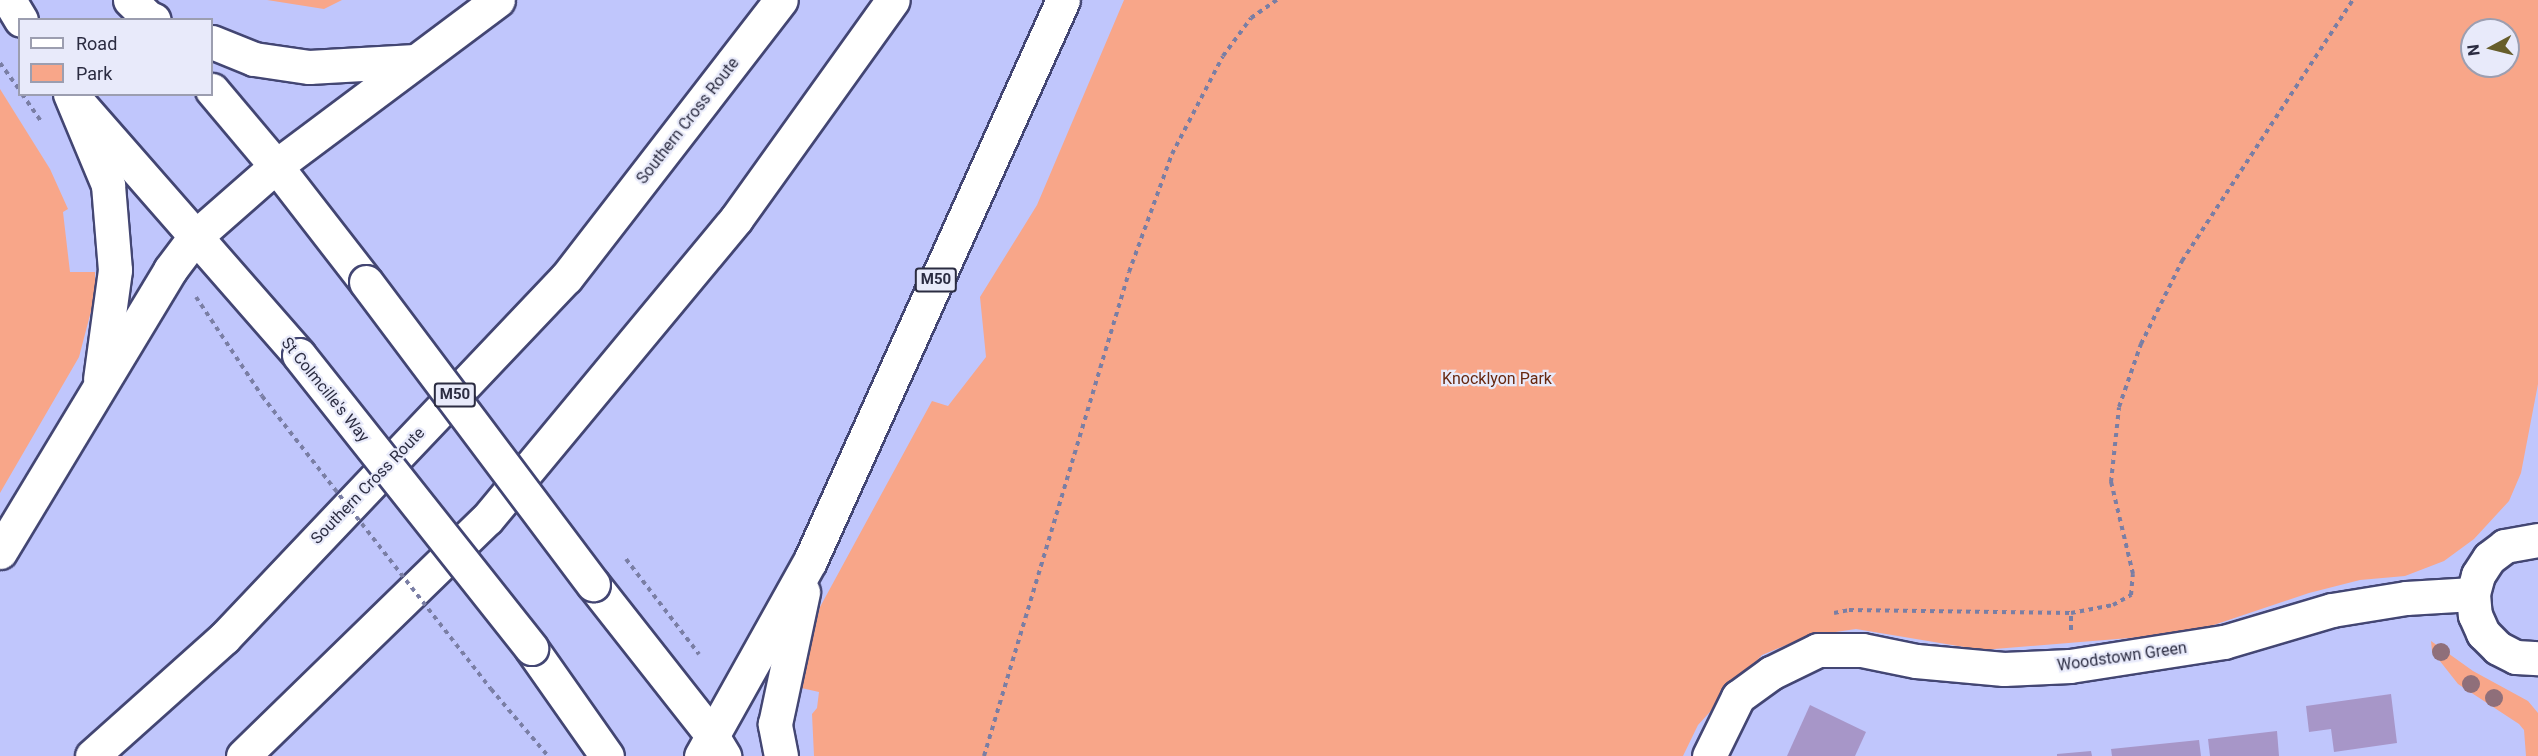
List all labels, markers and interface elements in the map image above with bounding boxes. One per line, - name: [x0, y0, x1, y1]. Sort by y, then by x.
- legend: [18, 18, 213, 96]
- north arrow: [2460, 18, 2520, 78]
- text: Road: [76, 33, 117, 54]
- text: N: [2464, 43, 2484, 57]
- street label: Southern Cross Route: [633, 54, 743, 188]
- text: Park: [76, 63, 112, 84]
- road number: M50: [914, 268, 958, 292]
- street label: St Colmcille's Way: [277, 334, 373, 446]
- park label: Knocklyon Park: [1442, 369, 1552, 389]
- road number: M50: [432, 383, 478, 407]
- street label: Southern Cross Route: [307, 424, 429, 548]
- street label: Woodstown Green: [2056, 638, 2188, 676]

